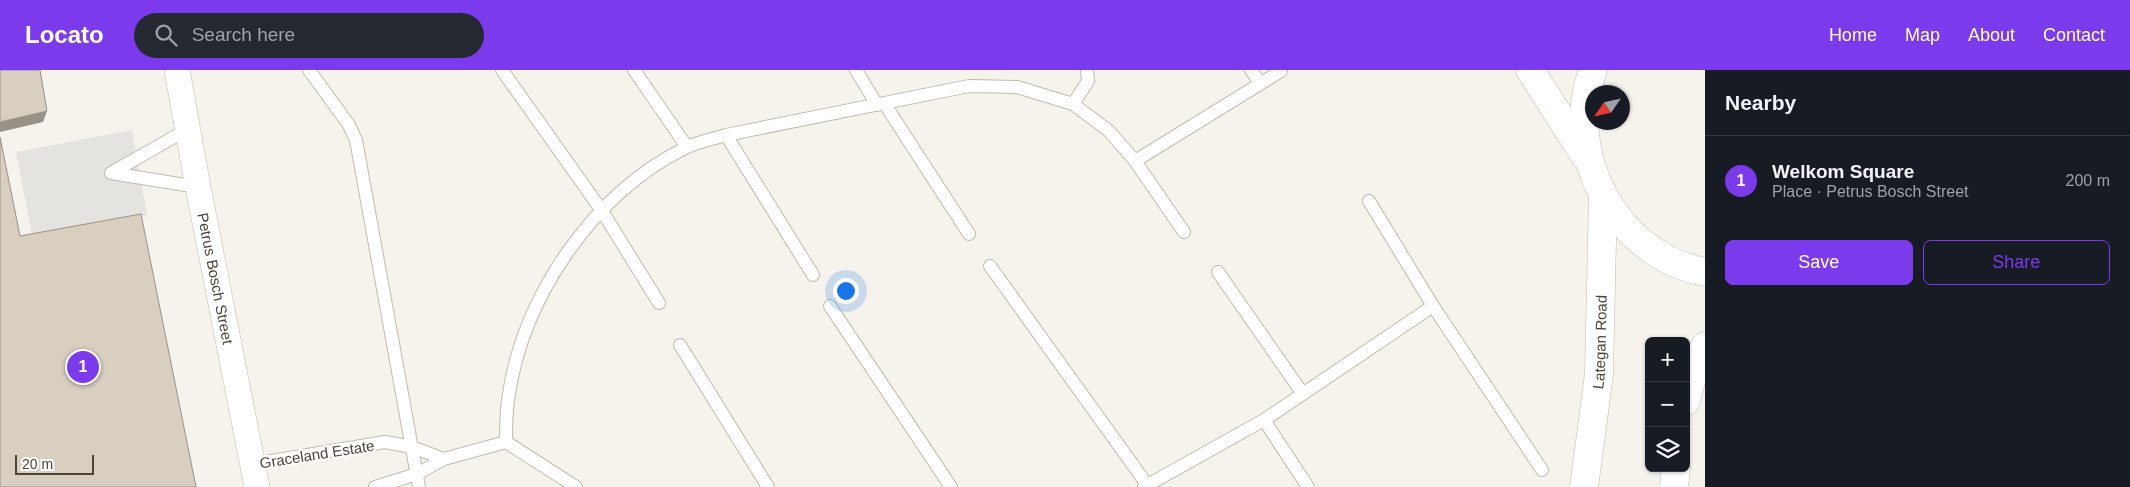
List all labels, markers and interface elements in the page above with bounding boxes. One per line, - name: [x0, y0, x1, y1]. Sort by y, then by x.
- search box: [134, 13, 484, 58]
- text: Locato: [25, 21, 104, 48]
- icon: search: [152, 21, 180, 49]
- text: Search here: [192, 24, 295, 45]
- text: Home: [1829, 25, 1877, 45]
- text: Map: [1905, 25, 1940, 45]
- text: About: [1968, 25, 2015, 45]
- text: Contact: [2043, 25, 2105, 45]
- north arrow: [1585, 85, 1630, 130]
- text: Nearby: [1725, 91, 1796, 114]
- text: Welkom Square: [1772, 161, 1914, 182]
- text: 1: [1737, 172, 1745, 189]
- text: 200 m: [2066, 172, 2110, 189]
- text: Place · Petrus Bosch Street: [1772, 183, 1969, 200]
- street label: Petrus Bosch Street: [195, 211, 237, 346]
- button: Save: [1725, 240, 1913, 285]
- button: Share: [1923, 240, 2110, 285]
- your location: [833, 278, 859, 304]
- street label: Lategan Road: [1589, 295, 1609, 390]
- map controls: [1645, 337, 1690, 472]
- button: +: [1645, 337, 1690, 382]
- pin: 1: [67, 348, 99, 386]
- button: −: [1645, 382, 1690, 427]
- button: layers: [1645, 427, 1690, 472]
- street label: Graceland Estate: [258, 437, 376, 471]
- scale bar: [15, 452, 94, 475]
- text: 20 m: [22, 456, 53, 472]

